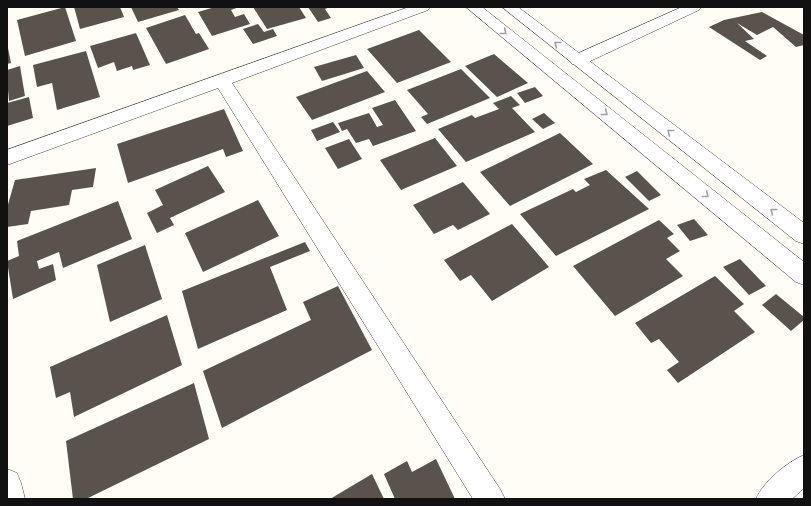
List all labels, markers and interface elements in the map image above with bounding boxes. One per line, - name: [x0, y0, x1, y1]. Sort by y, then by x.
- one-way arrow: [499, 27, 506, 34]
- one-way arrow: [554, 41, 561, 48]
- one-way arrow: [600, 109, 607, 116]
- one-way arrow: [668, 129, 675, 136]
- one-way arrow: [701, 191, 708, 198]
- one-way arrow: [771, 209, 778, 216]

